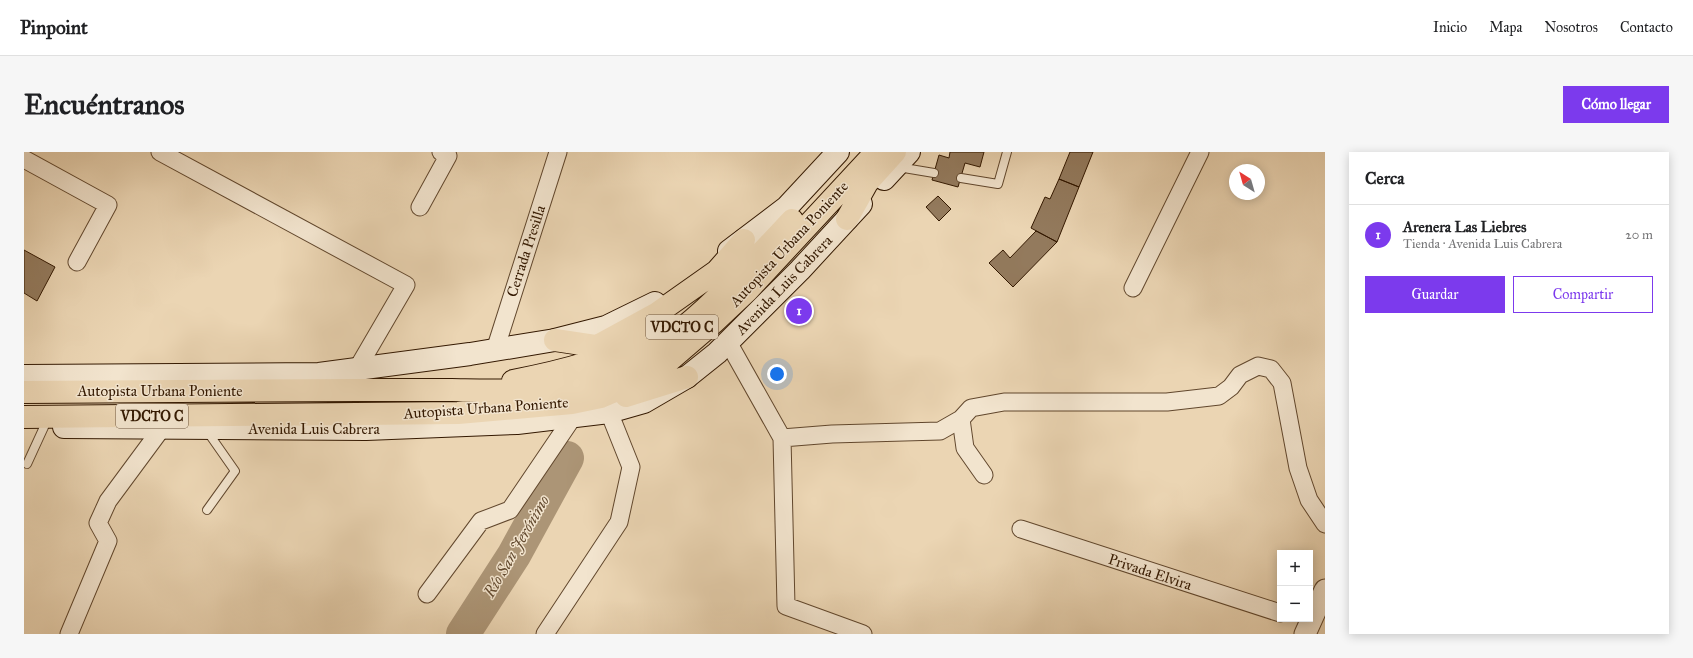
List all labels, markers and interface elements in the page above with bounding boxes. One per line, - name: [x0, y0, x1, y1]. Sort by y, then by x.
- text: Pinpoint: [20, 16, 88, 39]
- text: Inicio: [1433, 19, 1467, 36]
- text: Mapa: [1489, 19, 1522, 36]
- text: Nosotros: [1544, 19, 1598, 36]
- text: Contacto: [1620, 19, 1673, 36]
- button: Cómo llegar: [1563, 86, 1669, 123]
- text: Encuéntranos: [24, 87, 185, 122]
- north arrow: [1229, 164, 1265, 200]
- text: Cerca: [1365, 168, 1404, 189]
- street label: Autopista Urbana Poniente: [725, 177, 852, 311]
- street label: Cerrada Presilla: [503, 202, 550, 299]
- text: Arenera Las Liebres: [1403, 218, 1526, 236]
- text: 1: [1375, 227, 1381, 243]
- text: 20 m: [1625, 227, 1653, 243]
- street label: Avenida Luis Cabrera: [731, 231, 837, 339]
- text: Tienda · Avenida Luis Cabrera: [1403, 236, 1562, 252]
- button: Guardar: [1365, 276, 1505, 313]
- button: Compartir: [1513, 276, 1653, 313]
- pin: 1: [786, 296, 812, 326]
- road number: VDCTO C: [646, 315, 718, 339]
- your location: [767, 364, 787, 384]
- street label: Autopista Urbana Poniente: [76, 382, 243, 400]
- street label: Autopista Urbana Poniente: [402, 393, 569, 423]
- road number: VDCTO C: [116, 404, 188, 428]
- street label: Avenida Luis Cabrera: [247, 420, 380, 438]
- water label: Río San Jerónimo: [479, 492, 553, 601]
- street label: Privada Elvira: [1106, 550, 1195, 594]
- map controls: [1277, 550, 1313, 622]
- button: +: [1277, 550, 1313, 586]
- button: −: [1277, 586, 1313, 622]

